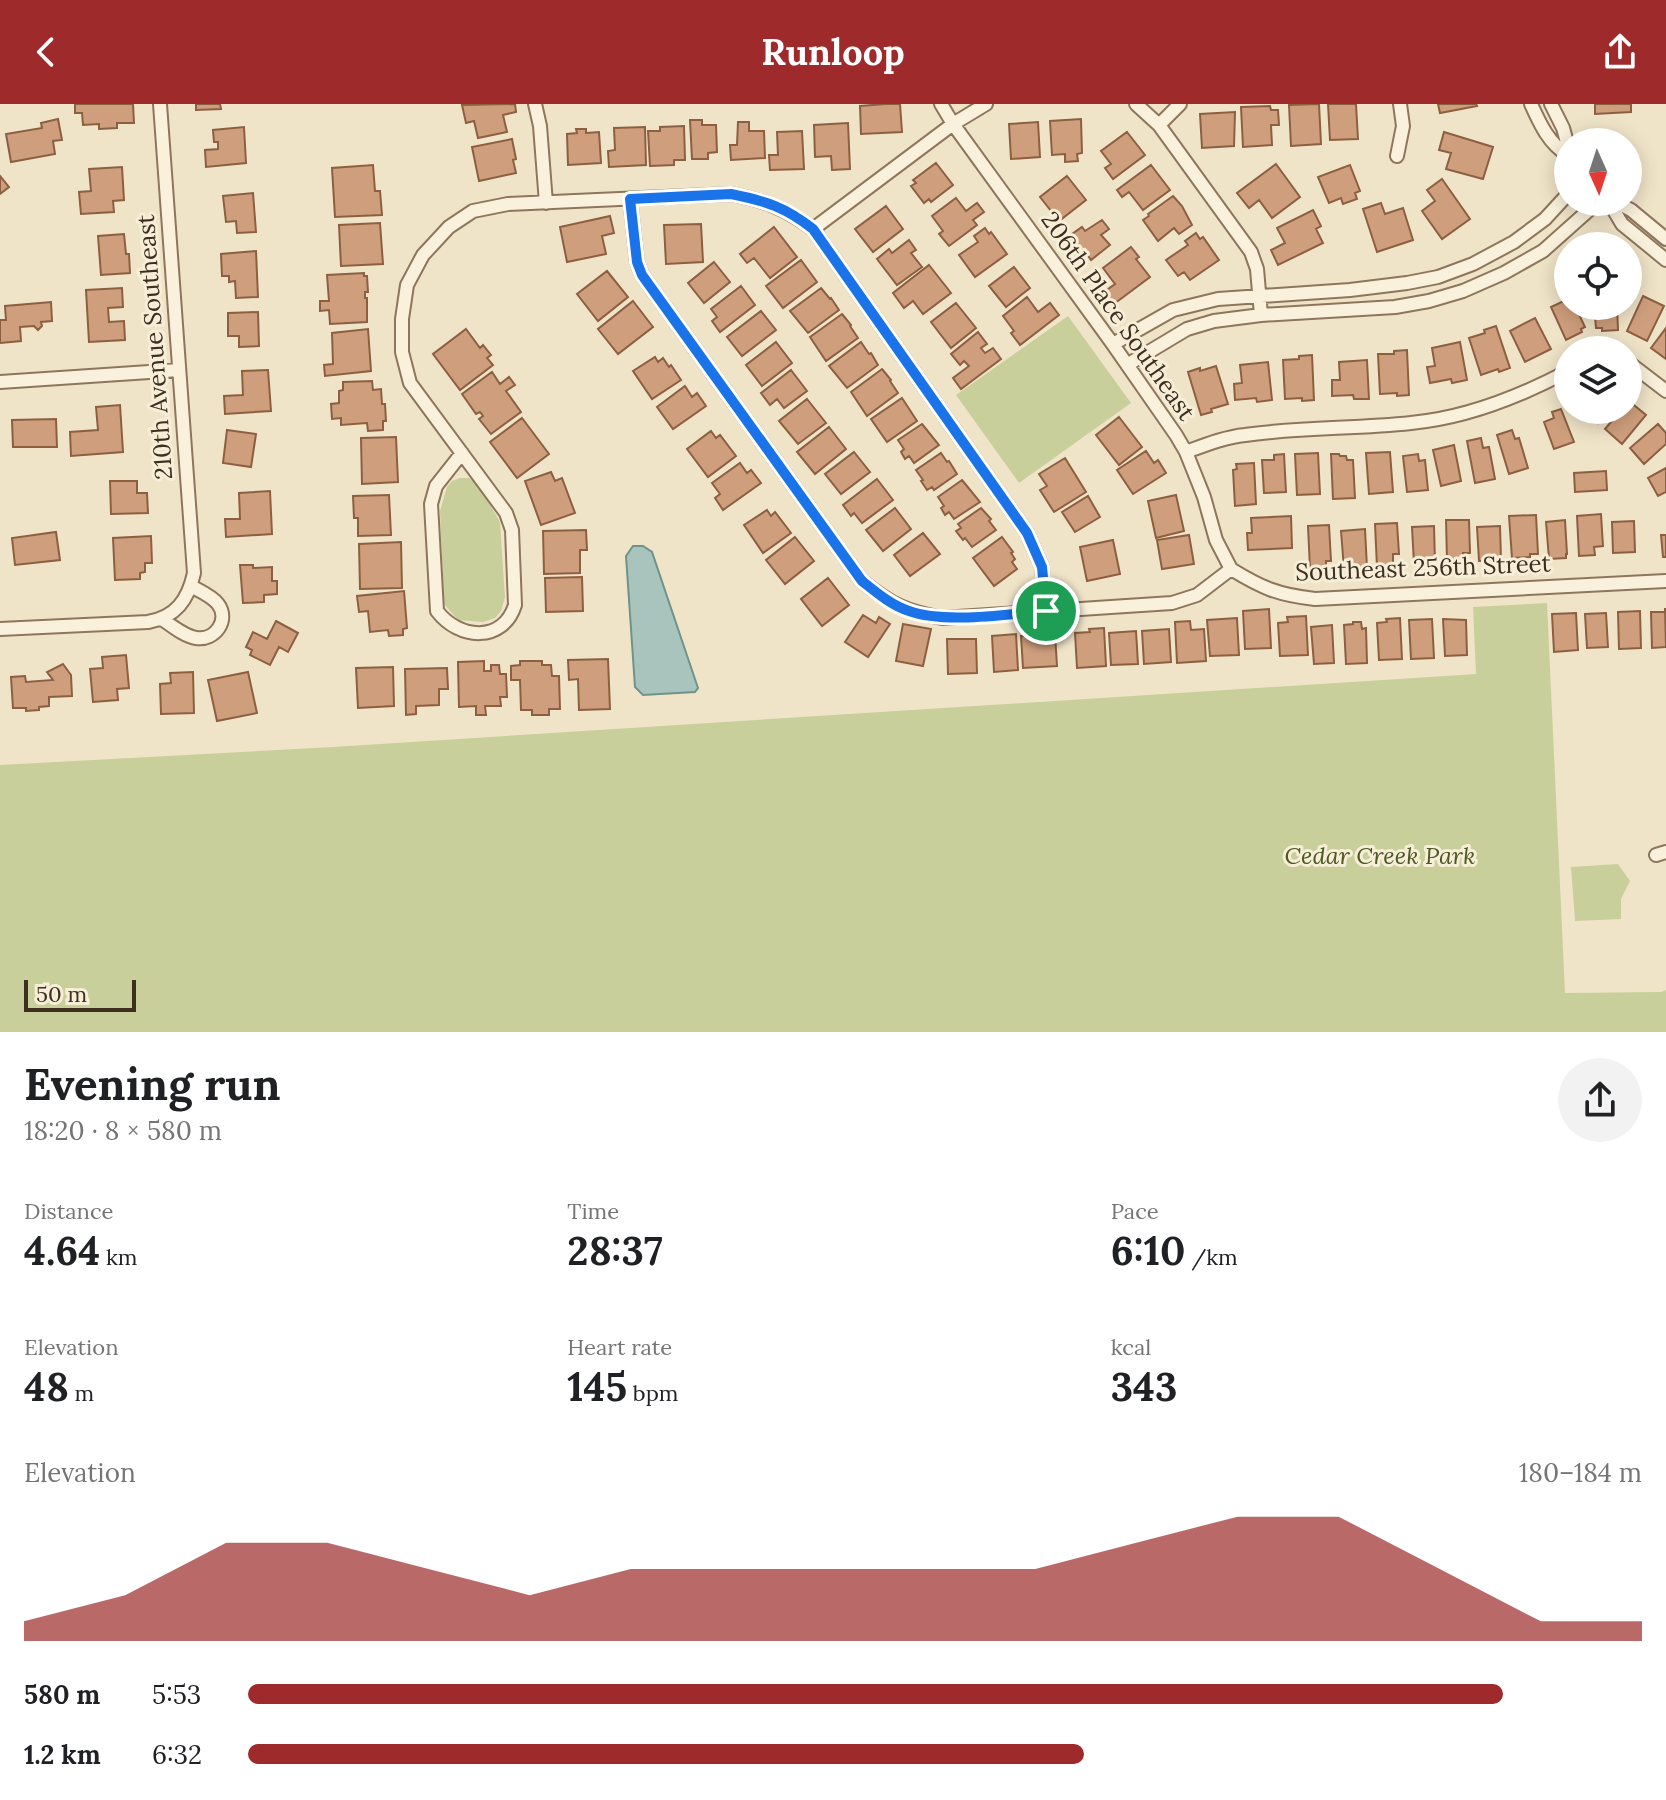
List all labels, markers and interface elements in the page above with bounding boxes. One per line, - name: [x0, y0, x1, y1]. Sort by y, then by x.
- text: Runloop: [761, 29, 905, 75]
- icon: back: [24, 30, 68, 74]
- icon: share: [1598, 30, 1642, 74]
- north arrow: [1554, 128, 1642, 216]
- map controls: [1554, 128, 1642, 424]
- street label: 206th Place Southeast: [1034, 205, 1203, 427]
- street label: 210th Avenue Southeast: [130, 213, 179, 481]
- button: locate: [1554, 232, 1642, 320]
- button: layers: [1554, 336, 1642, 424]
- street label: Southeast 256th Street: [1295, 548, 1552, 587]
- pin: [1012, 577, 1080, 645]
- icon: arrive: [1024, 589, 1068, 633]
- park label: Cedar Creek Park: [1285, 840, 1475, 871]
- scale bar: [24, 976, 136, 1012]
- text: 50 m: [36, 980, 87, 1008]
- text: Evening run: [24, 1056, 281, 1112]
- button: share: [1558, 1058, 1642, 1142]
- text: 18:20 · 8 × 580 m: [24, 1114, 222, 1147]
- text: Distance: [24, 1197, 114, 1225]
- text: Time: [567, 1197, 619, 1225]
- text: Pace: [1111, 1197, 1159, 1225]
- text: 4.64: [24, 1225, 100, 1276]
- text: 28:37: [567, 1225, 663, 1276]
- text: 6:10: [1111, 1225, 1185, 1276]
- text: km: [100, 1243, 137, 1271]
- text: /km: [1185, 1243, 1238, 1271]
- text: Elevation: [24, 1333, 119, 1361]
- text: Heart rate: [567, 1333, 672, 1361]
- text: kcal: [1111, 1333, 1151, 1361]
- text: 48: [24, 1361, 69, 1412]
- text: 145: [567, 1361, 627, 1412]
- text: 343: [1111, 1361, 1177, 1412]
- text: m: [69, 1379, 94, 1407]
- text: bpm: [627, 1379, 678, 1407]
- text: Elevation: [24, 1456, 136, 1489]
- text: 180–184 m: [1519, 1456, 1642, 1489]
- text: 580 m: [24, 1678, 100, 1711]
- text: 5:53: [152, 1678, 201, 1711]
- text: 1.2 km: [24, 1738, 101, 1771]
- text: 6:32: [152, 1738, 202, 1771]

